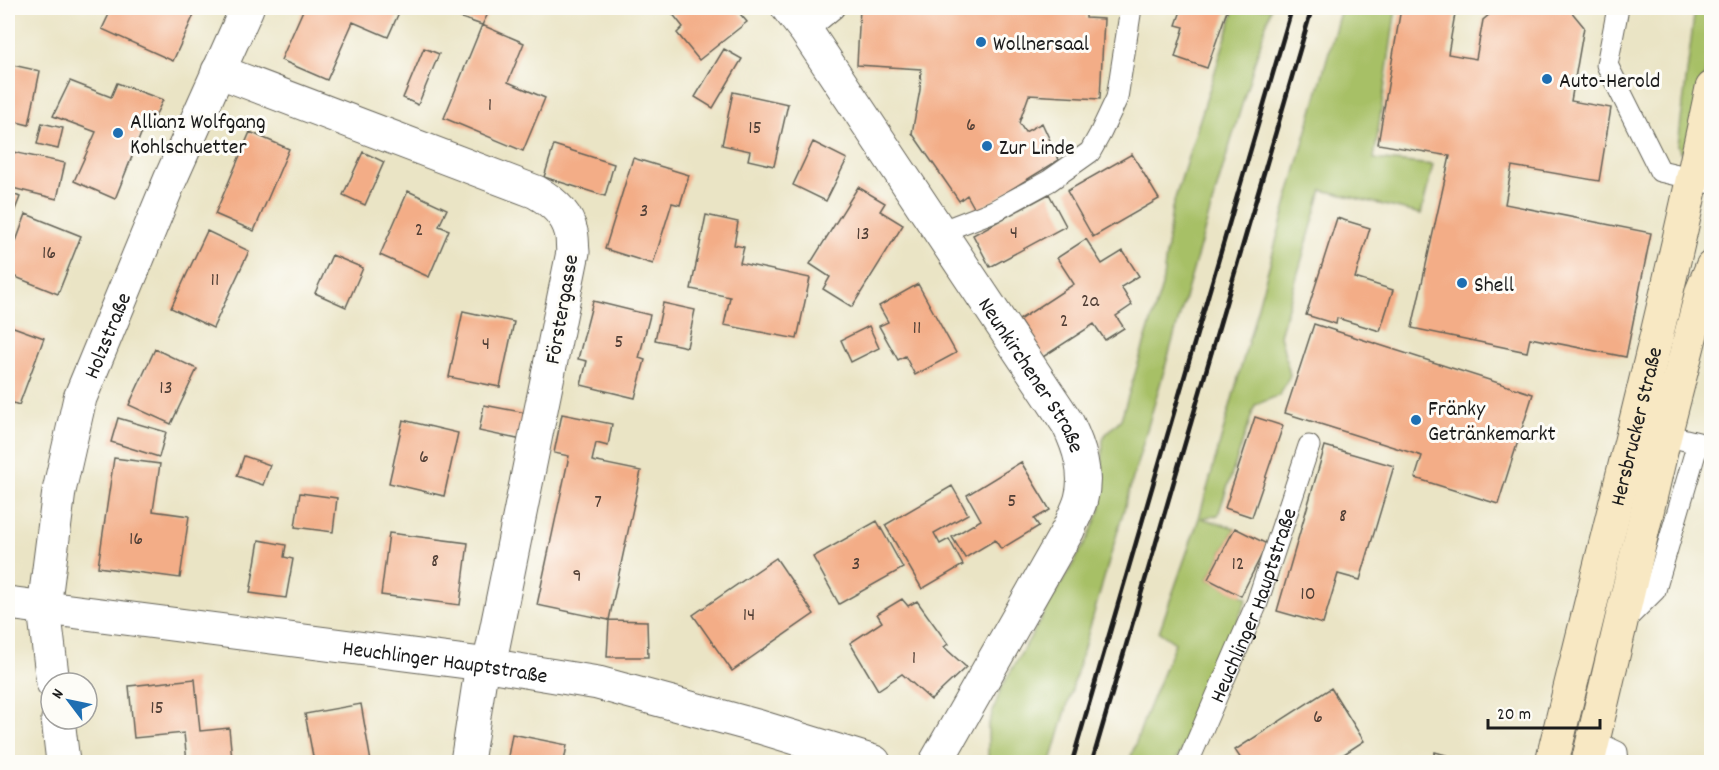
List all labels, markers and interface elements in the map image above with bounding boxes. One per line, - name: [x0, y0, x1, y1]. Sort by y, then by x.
- place label: Wollnersaal: [993, 30, 1089, 61]
- marker: Wollnersaal: [974, 35, 988, 49]
- place label: Auto-Herold: [1559, 67, 1660, 98]
- marker: Auto-Herold: [1540, 72, 1554, 86]
- house number: 1: [488, 92, 492, 120]
- place label: Allianz Wolfgang Kohlschuetter: [130, 108, 266, 164]
- house number: 6: [966, 112, 976, 140]
- house number: 15: [748, 115, 762, 143]
- marker: Allianz Wolfgang Kohlschuetter: [111, 126, 125, 140]
- place label: Zur Linde: [999, 134, 1075, 165]
- marker: Zur Linde: [980, 139, 994, 153]
- house number: 3: [640, 198, 648, 226]
- house number: 2: [415, 217, 423, 245]
- house number: 4: [1010, 220, 1018, 248]
- house number: 13: [856, 221, 870, 249]
- house number: 16: [42, 240, 56, 268]
- street label: Förstergasse: [539, 252, 588, 367]
- house number: 11: [211, 267, 219, 295]
- place label: Shell: [1474, 271, 1514, 302]
- marker: Shell: [1455, 276, 1469, 290]
- street label: Holzstraße: [78, 288, 141, 384]
- house number: 2a: [1081, 288, 1100, 316]
- street label: Neunkirchener Straße: [969, 292, 1090, 457]
- house number: 2: [1060, 308, 1068, 336]
- house number: 11: [913, 315, 921, 343]
- house number: 5: [614, 329, 624, 357]
- house number: 4: [482, 331, 490, 359]
- street label: Hersbrucker Straße: [1604, 344, 1672, 510]
- house number: 13: [159, 375, 173, 403]
- place label: Fränky Getränkemarkt: [1428, 395, 1556, 451]
- marker: Fränky Getränkemarkt: [1409, 413, 1423, 427]
- house number: 6: [419, 444, 429, 472]
- house number: 5: [1007, 488, 1017, 516]
- house number: 7: [594, 489, 602, 517]
- house number: 8: [1339, 503, 1347, 531]
- street label: Heuchlinger Hauptstraße: [1204, 504, 1306, 708]
- house number: 16: [129, 526, 143, 554]
- house number: 8: [431, 548, 439, 576]
- house number: 3: [852, 551, 860, 579]
- house number: 12: [1231, 551, 1245, 579]
- house number: 9: [572, 563, 582, 591]
- house number: 10: [1300, 581, 1316, 609]
- house number: 14: [743, 602, 755, 630]
- street label: Heuchlinger Hauptstraße: [340, 634, 550, 693]
- house number: 1: [912, 645, 916, 673]
- north arrow: [39, 671, 99, 731]
- text: N: [47, 685, 70, 704]
- scale bar: [1488, 692, 1600, 730]
- house number: 15: [150, 695, 164, 723]
- text: 20 m: [1497, 703, 1531, 728]
- house number: 6: [1313, 704, 1323, 732]

